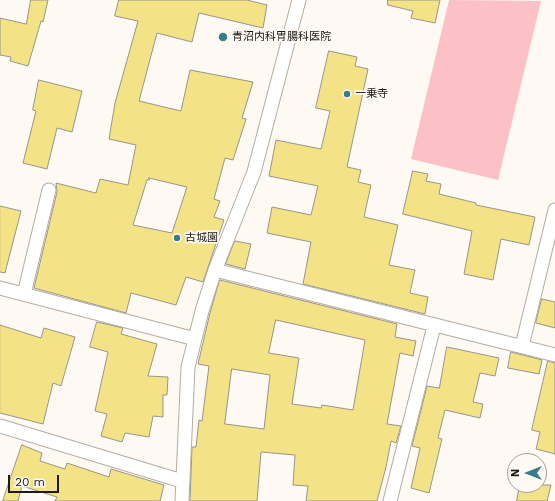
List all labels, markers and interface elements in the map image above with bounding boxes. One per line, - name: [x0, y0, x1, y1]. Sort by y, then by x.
- place label: 青沼内科胃腸科医院: [232, 30, 331, 44]
- marker: 青沼内科胃腸科医院: [217, 31, 229, 43]
- place label: 一乗寺: [355, 87, 388, 101]
- marker: 一乗寺: [342, 89, 352, 99]
- place label: 古城園: [185, 231, 218, 245]
- marker: 古城園: [172, 233, 182, 243]
- north arrow: [507, 453, 547, 493]
- scale bar: [10, 467, 61, 493]
- text: N: [509, 469, 522, 477]
- text: 20 m: [15, 475, 45, 489]

